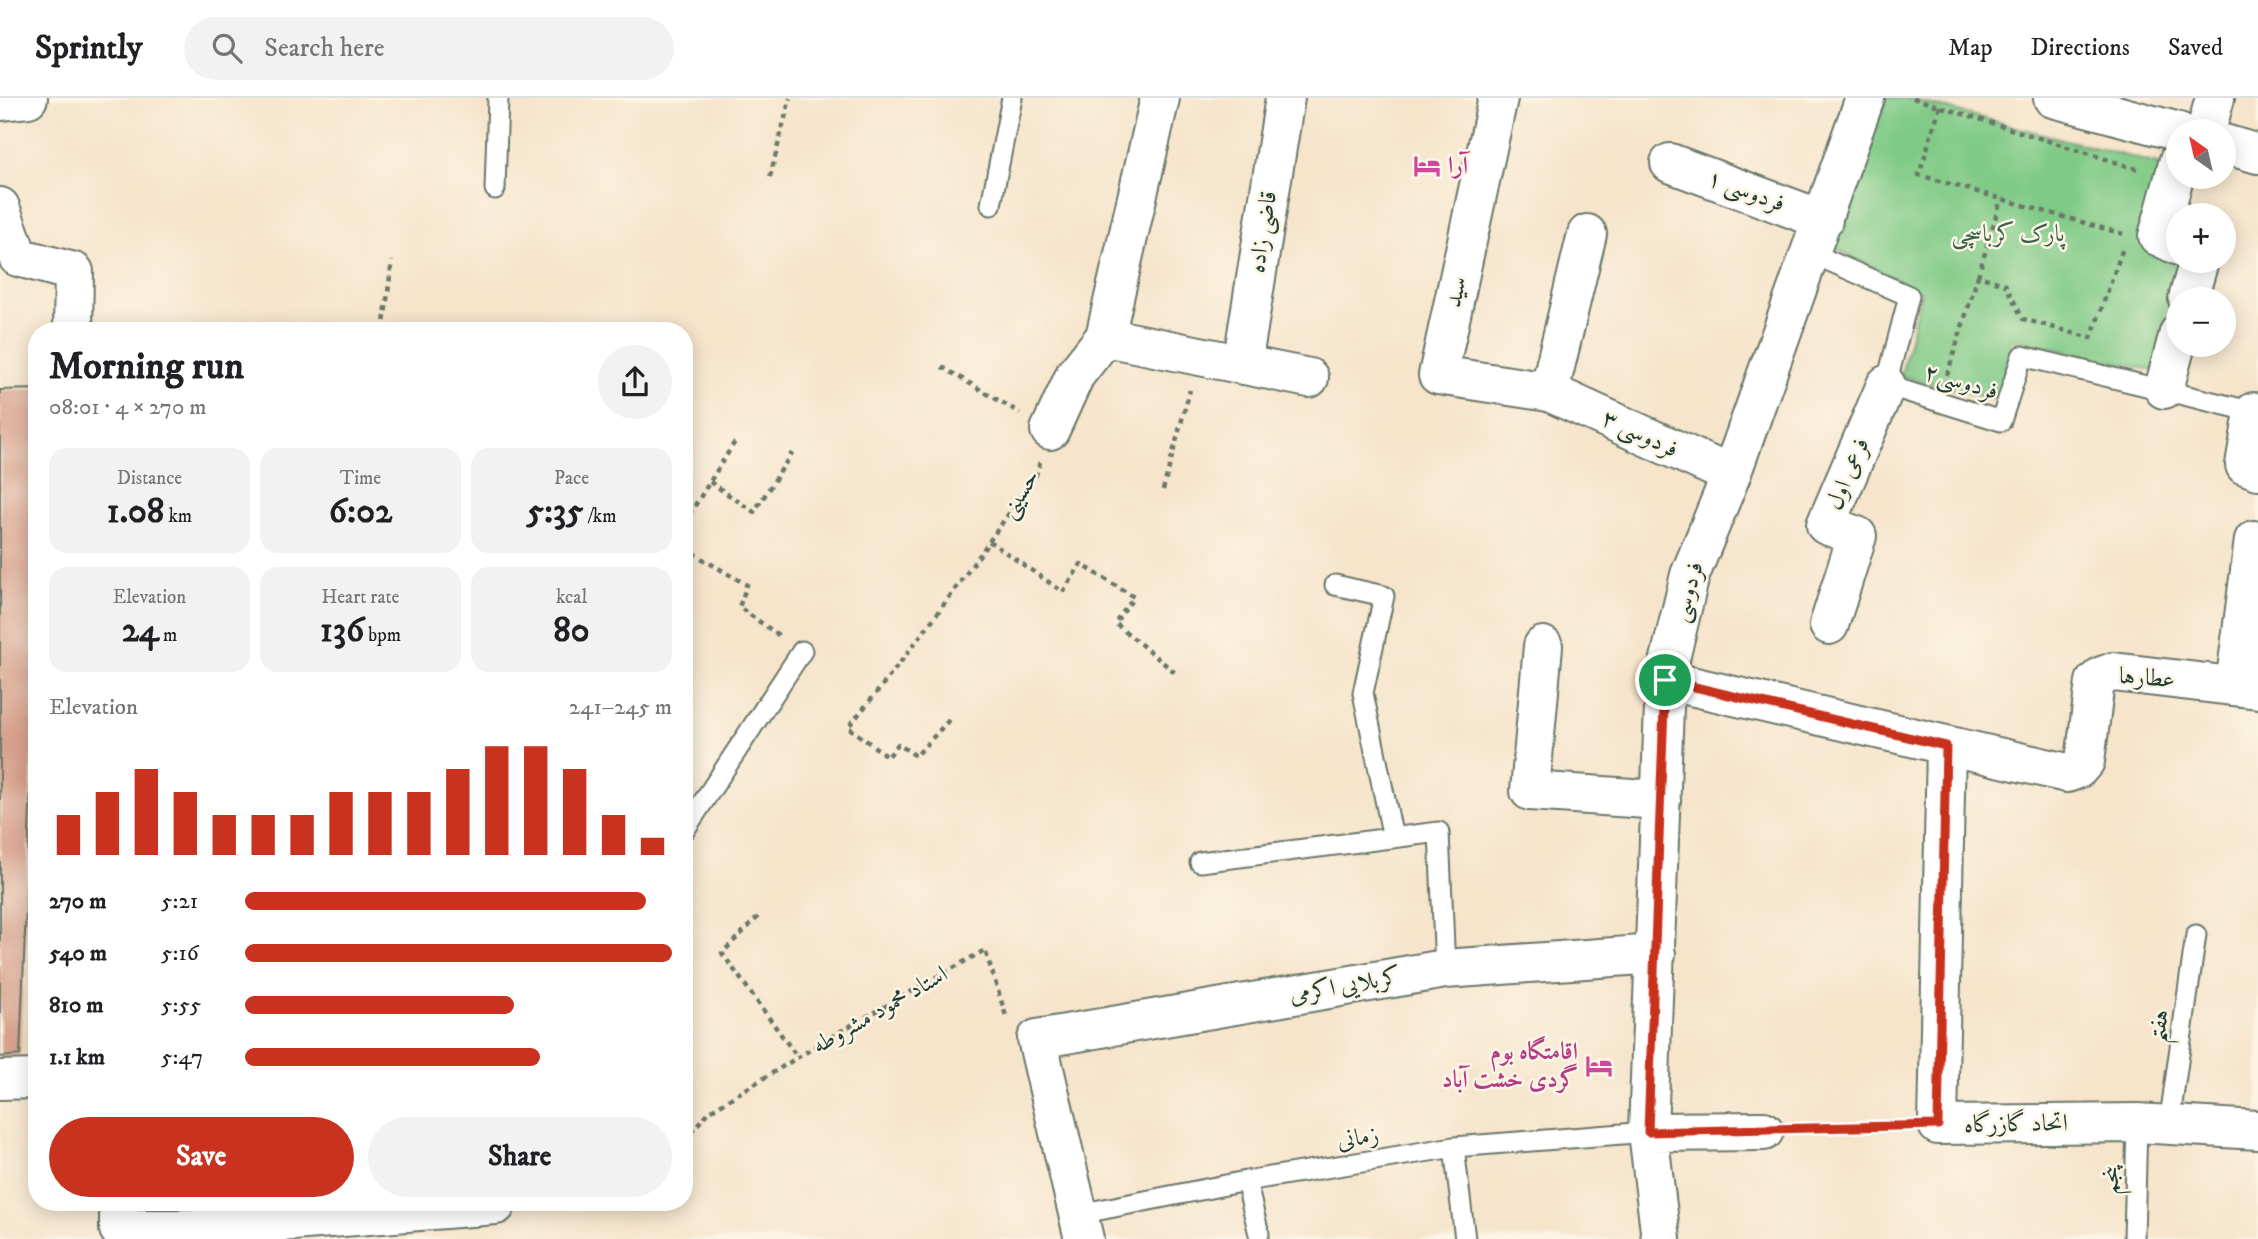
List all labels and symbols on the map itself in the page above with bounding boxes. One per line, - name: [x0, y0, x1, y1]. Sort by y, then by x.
- north arrow: [2166, 119, 2236, 189]
- hotel icon: آرا: [1412, 151, 1442, 181]
- place label: آرا: [1448, 151, 1471, 181]
- street label: فردوسی ۱: [1703, 163, 1789, 220]
- street label: قاضی زاده: [1242, 189, 1285, 275]
- park label: پارک کرباسچی: [1951, 219, 2066, 250]
- street label: سید: [1438, 274, 1474, 310]
- street label: فردوسی۲: [1920, 357, 2001, 408]
- street label: فردوسی ۳: [1597, 403, 1683, 466]
- street label: فرعی اول: [1819, 433, 1877, 515]
- street label: حسینی: [993, 464, 1048, 525]
- street label: فردوسی: [1665, 558, 1712, 626]
- pin: [1635, 650, 1695, 710]
- street label: عطارها: [2118, 661, 2176, 695]
- street label: استاد محمود مشروطه: [807, 959, 953, 1061]
- street label: کربلایی اکرمی: [1287, 961, 1403, 1011]
- street label: هفتم: [2142, 1007, 2184, 1046]
- place label: اقامتگاه بوم گردی خشت آباد: [1442, 1035, 1578, 1095]
- hotel icon: اقامتگاه بوم گردی خشت آباد: [1584, 1051, 1614, 1081]
- street label: اتحاد گازرگاه: [1964, 1107, 2068, 1140]
- street label: زمانی: [1335, 1120, 1381, 1156]
- street label: پنجم: [2096, 1163, 2133, 1195]

